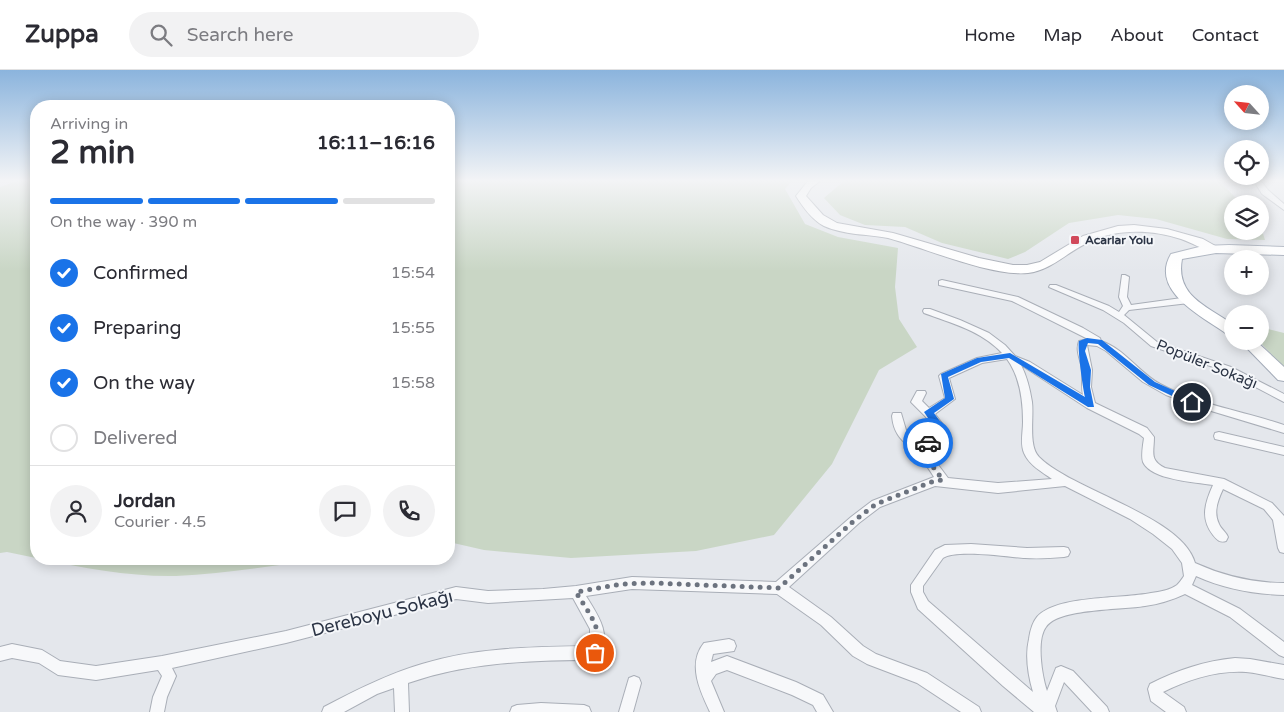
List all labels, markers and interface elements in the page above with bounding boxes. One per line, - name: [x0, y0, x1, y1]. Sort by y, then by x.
- search box: [129, 12, 479, 57]
- text: Zuppa: [25, 20, 99, 49]
- icon: search: [147, 21, 175, 49]
- text: Search here: [187, 24, 294, 46]
- text: Home: [964, 24, 1015, 46]
- text: Map: [1043, 24, 1082, 46]
- text: About: [1110, 24, 1164, 46]
- text: Contact: [1192, 24, 1259, 46]
- north arrow: [1224, 85, 1269, 130]
- map controls: [1224, 85, 1269, 350]
- text: Arriving in: [50, 114, 128, 134]
- text: 16:11–16:16: [317, 132, 435, 154]
- text: 2 min: [50, 134, 135, 172]
- button: locate: [1224, 140, 1269, 185]
- button: layers: [1224, 195, 1269, 240]
- text: On the way · 390 m: [50, 212, 197, 232]
- place label: Acarlar Yolu: [1085, 233, 1153, 247]
- marker: Acarlar Yolu: [1069, 234, 1081, 246]
- button: +: [1224, 250, 1269, 295]
- icon: check: [50, 259, 78, 287]
- text: Confirmed: [93, 262, 188, 284]
- text: 15:54: [391, 263, 435, 283]
- button: −: [1224, 305, 1269, 350]
- icon: check: [50, 314, 78, 342]
- text: Preparing: [93, 317, 182, 339]
- text: 15:55: [391, 318, 435, 338]
- street label: Popüler Sokağı: [1154, 336, 1260, 392]
- icon: check: [50, 369, 78, 397]
- text: On the way: [93, 372, 195, 394]
- text: 15:58: [391, 373, 435, 393]
- pin: [1171, 381, 1213, 423]
- icon: home: [1178, 388, 1206, 416]
- courier: [903, 418, 953, 468]
- text: Delivered: [93, 427, 178, 449]
- icon: car: [914, 429, 942, 457]
- button: person: [50, 485, 102, 537]
- button: chat: [319, 485, 371, 537]
- button: phone: [383, 485, 435, 537]
- text: Jordan: [114, 490, 176, 512]
- text: Courier · 4.5: [114, 512, 206, 532]
- street label: Dereboyu Sokağı: [309, 585, 455, 641]
- pin: [574, 632, 616, 674]
- icon: bag: [581, 639, 609, 667]

